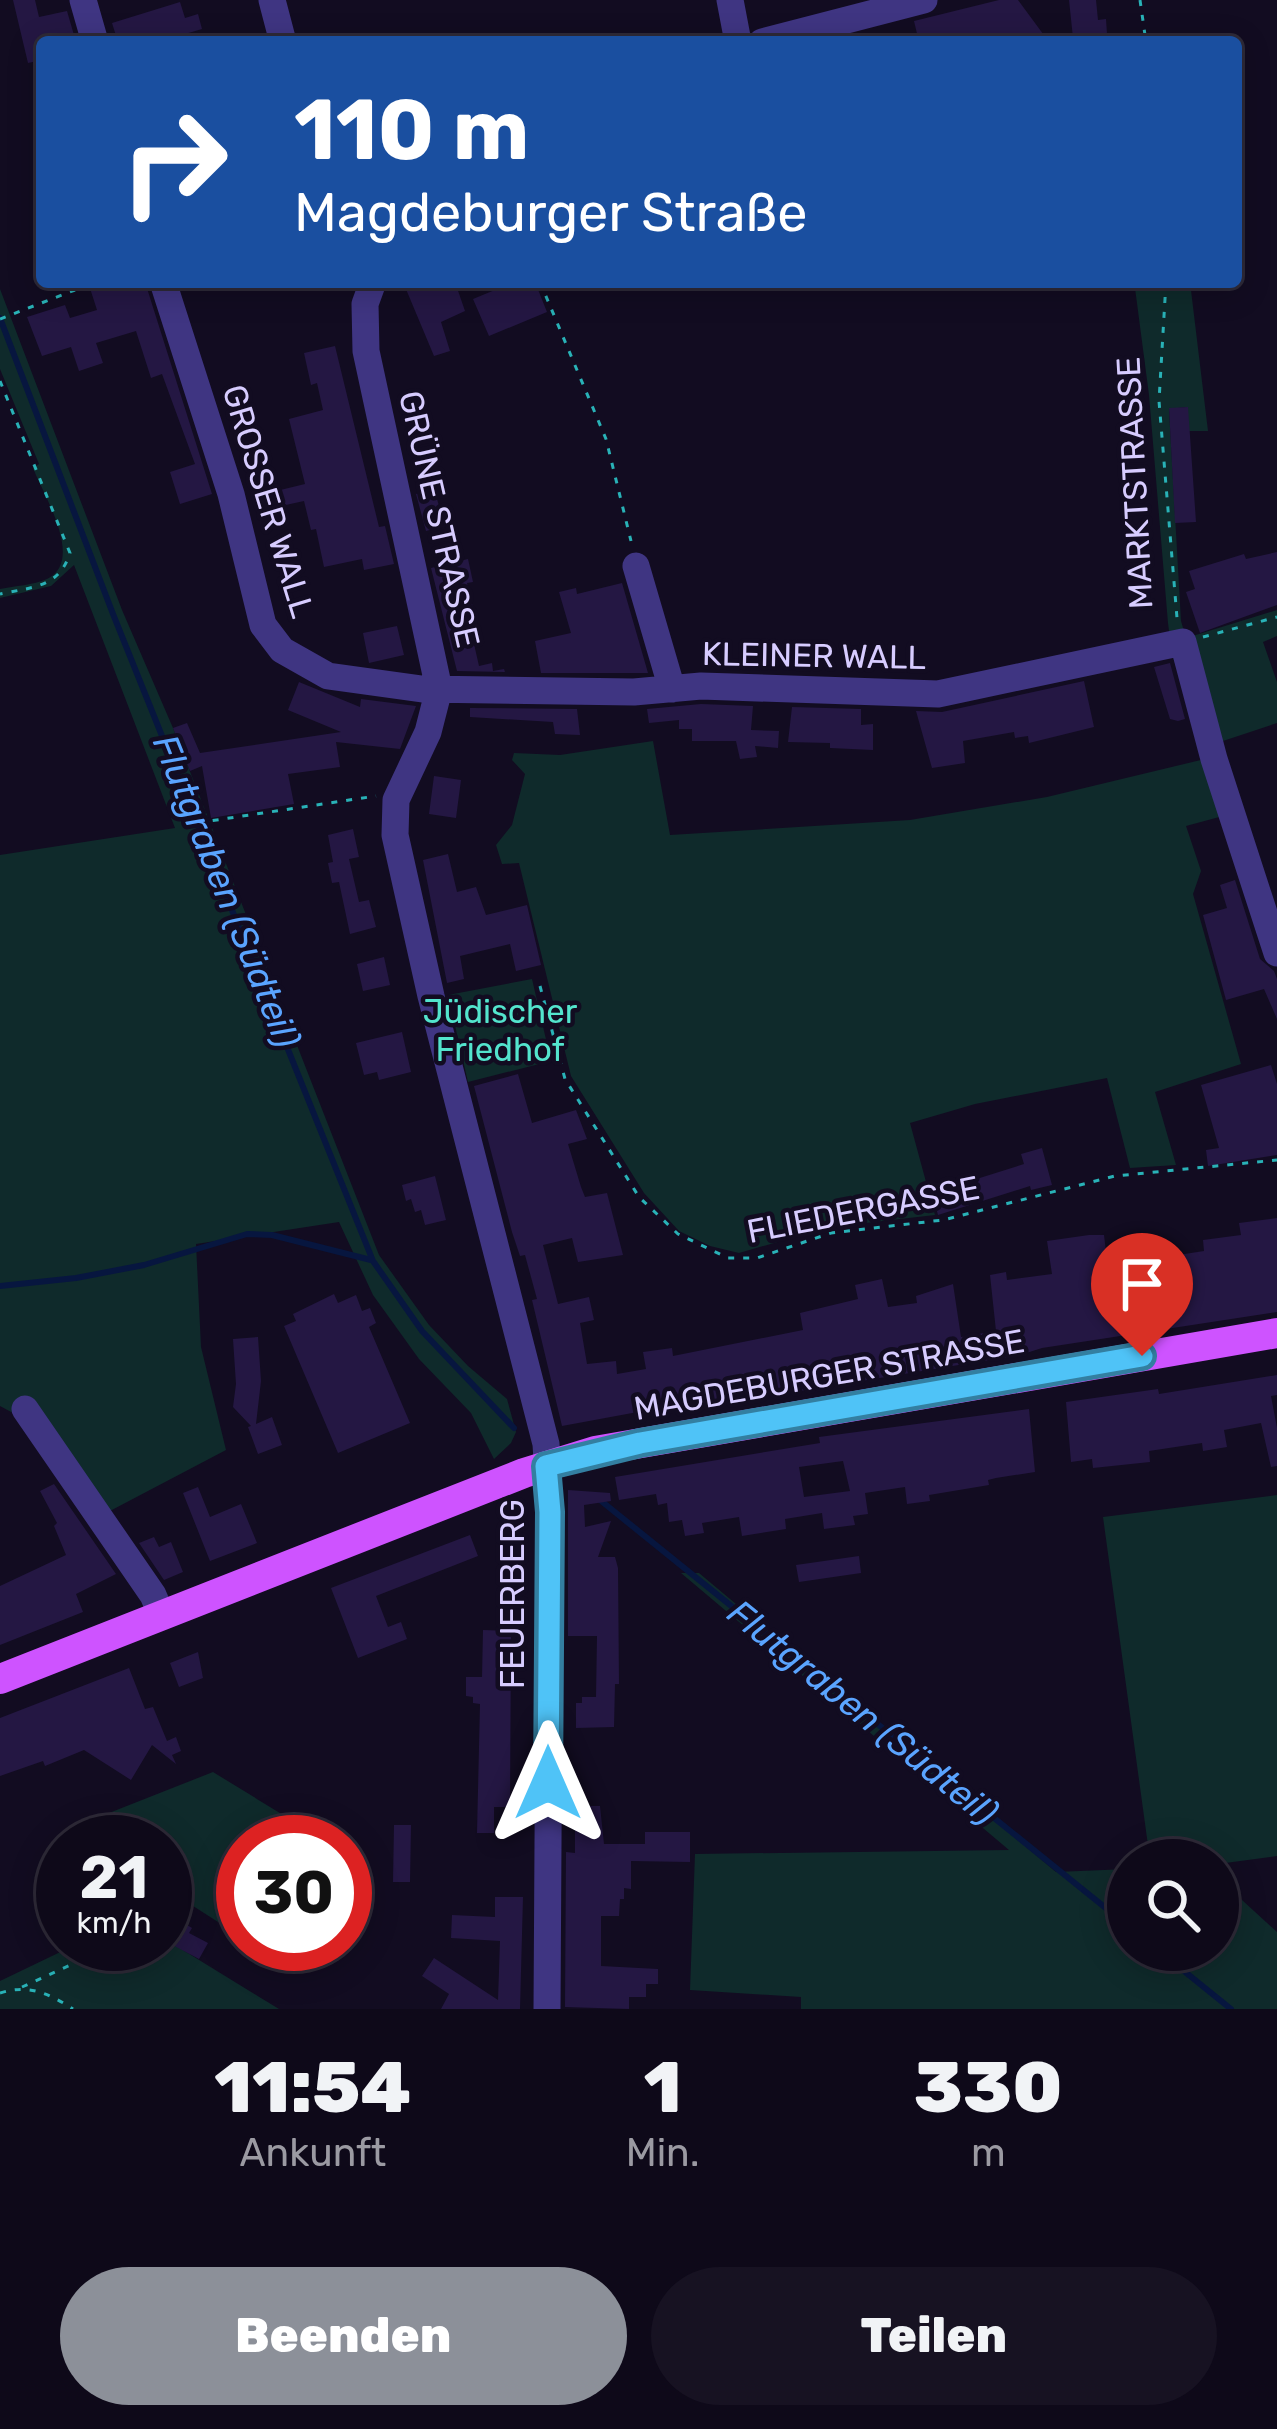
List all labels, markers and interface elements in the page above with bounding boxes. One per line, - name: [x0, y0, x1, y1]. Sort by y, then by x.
- text: 110 m: [294, 80, 529, 180]
- icon: right: [96, 84, 252, 240]
- text: Magdeburger Straße: [294, 181, 808, 245]
- street label: MARKTSTRASSE: [1108, 356, 1161, 610]
- street label: GROSSER WALL: [215, 380, 322, 622]
- street label: GRÜNE STRASSE: [391, 387, 488, 651]
- street label: KLEINER WALL: [701, 634, 926, 677]
- water label: Flutgraben (Südteil): [144, 728, 309, 1054]
- park label: Jüdischer Friedhof: [423, 992, 578, 1069]
- street label: FLIEDERGASSE: [744, 1168, 983, 1251]
- pin: [1091, 1233, 1193, 1356]
- icon: arrive: [1109, 1251, 1175, 1317]
- street label: MAGDEBURGER STRASSE: [631, 1321, 1027, 1428]
- street label: FEUERBERG: [493, 1499, 532, 1689]
- water label: Flutgraben (Südteil): [719, 1591, 1006, 1834]
- position arrow: [485, 1720, 611, 1846]
- speed limit sign: 30: [216, 1815, 372, 1971]
- map controls: [1107, 1839, 1239, 1971]
- button: search: [1107, 1839, 1239, 1971]
- text: 21: [80, 1842, 148, 1913]
- text: km/h: [77, 1905, 151, 1941]
- text: 11:54: [214, 2045, 411, 2130]
- text: 1: [644, 2045, 682, 2130]
- text: 330: [914, 2045, 1063, 2130]
- text: Ankunft: [239, 2130, 386, 2176]
- text: Min.: [626, 2130, 700, 2176]
- text: m: [971, 2130, 1006, 2176]
- button: Beenden: [60, 2267, 627, 2405]
- button: Teilen: [651, 2267, 1217, 2405]

